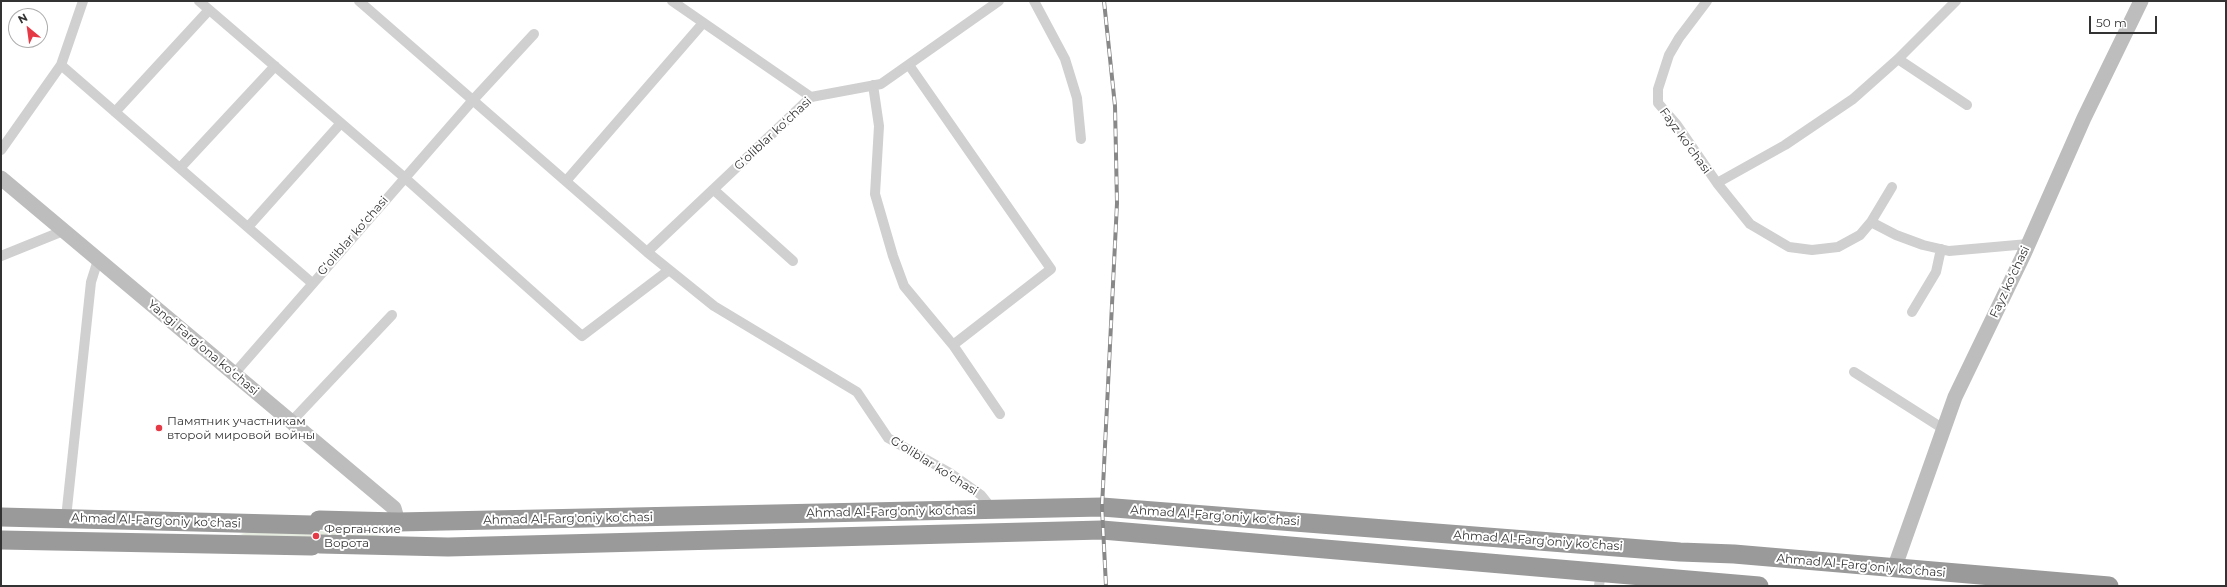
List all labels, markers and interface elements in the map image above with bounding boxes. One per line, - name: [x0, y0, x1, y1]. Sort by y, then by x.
- north arrow: [8, 8, 48, 48]
- scale bar: [2091, 8, 2159, 34]
- text: N: [15, 10, 30, 27]
- text: 50 m: [2096, 15, 2127, 30]
- street label: Gʻoliblar koʻchasi: [731, 95, 815, 173]
- street label: Fayz koʻchasi: [1656, 105, 1714, 177]
- street label: Gʻoliblar koʻchasi: [315, 193, 391, 279]
- street label: Fayz koʻchasi: [1987, 244, 2033, 320]
- street label: Yangi Fargʻona koʻchasi: [145, 297, 261, 399]
- place label: Памятник участникам второй мировой войны: [167, 414, 315, 442]
- marker: Памятник участникам второй мировой войны: [154, 423, 164, 433]
- street label: Gʻoliblar koʻchasi: [888, 433, 980, 499]
- street label: Ahmad Al-Farg'oniy ko'chasi: [806, 503, 976, 521]
- street label: Ahmad Al-Farg'oniy ko'chasi: [1130, 503, 1300, 529]
- street label: Ahmad Al-Farg'oniy ko'chasi: [483, 510, 653, 528]
- street label: Ahmad Al-Farg'oniy ko'chasi: [71, 511, 241, 531]
- place label: Ферганские Ворота: [324, 522, 401, 550]
- street label: Ahmad Al-Farg'oniy ko'chasi: [1453, 528, 1623, 554]
- marker: Ферганские Ворота: [311, 531, 321, 541]
- street label: Ahmad Al-Farg'oniy ko'chasi: [1776, 551, 1946, 581]

